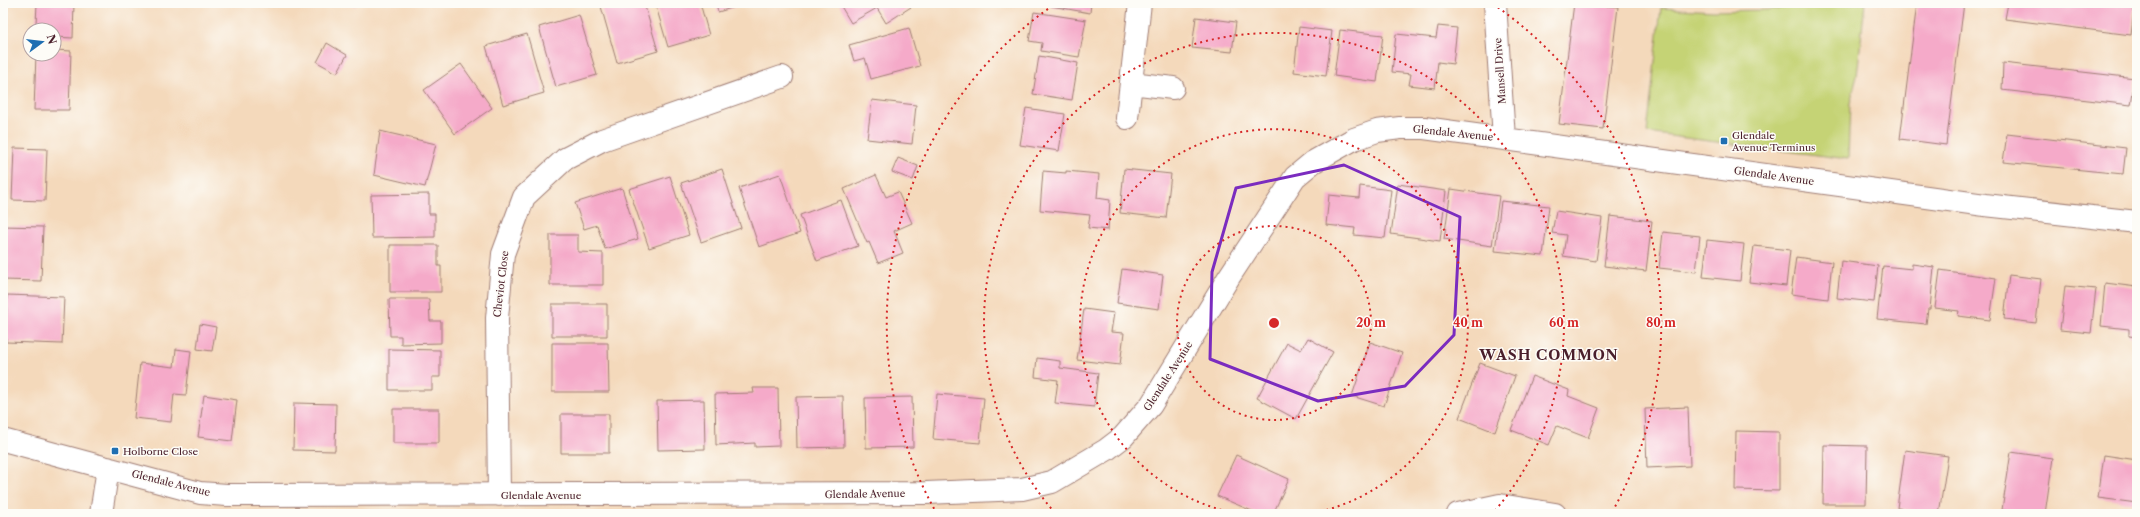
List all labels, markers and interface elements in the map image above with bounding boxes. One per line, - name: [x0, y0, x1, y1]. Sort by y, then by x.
- north arrow: [22, 22, 62, 62]
- text: N: [44, 33, 60, 46]
- street label: Mansell Drive: [1491, 37, 1509, 104]
- street label: Glendale Avenue: [1412, 122, 1494, 144]
- place label: Glendale Avenue Terminus: [1731, 129, 1815, 154]
- marker: Glendale Avenue Terminus: [1719, 136, 1729, 146]
- street label: Glendale Avenue: [1733, 164, 1815, 188]
- street label: Cheviot Close: [490, 250, 512, 318]
- text: 20 m: [1356, 315, 1386, 330]
- text: 40 m: [1453, 315, 1483, 330]
- text: 60 m: [1549, 315, 1579, 330]
- text: 80 m: [1646, 315, 1676, 330]
- centre of rings: [1267, 316, 1281, 330]
- street label: Glendale Avenue: [1141, 338, 1196, 413]
- district label: WASH COMMON: [1478, 346, 1619, 364]
- place label: Holborne Close: [123, 445, 198, 458]
- marker: Holborne Close: [110, 446, 120, 456]
- street label: Glendale Avenue: [130, 467, 212, 499]
- street label: Glendale Avenue: [825, 487, 906, 501]
- street label: Glendale Avenue: [501, 489, 582, 502]

